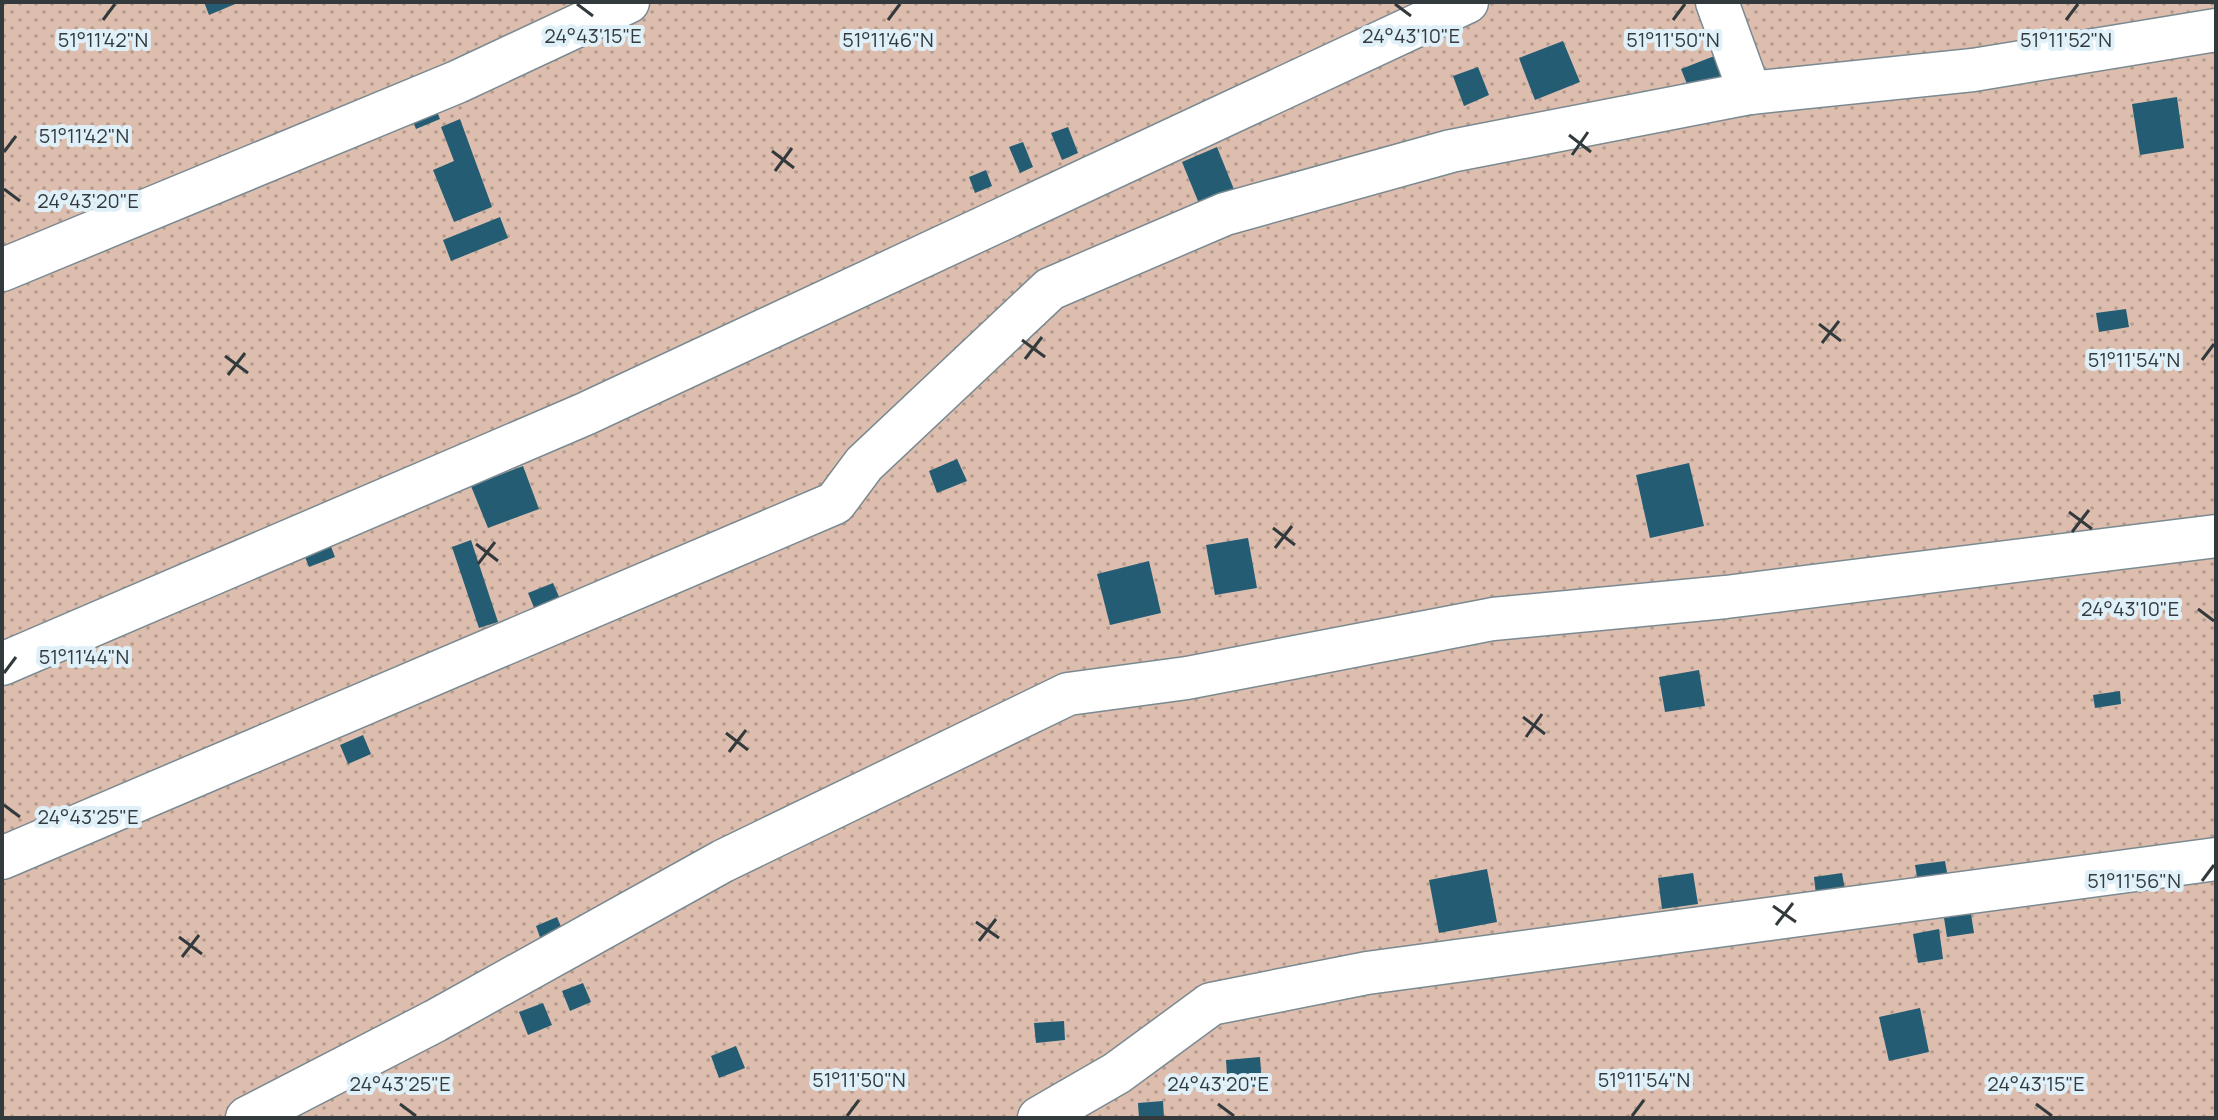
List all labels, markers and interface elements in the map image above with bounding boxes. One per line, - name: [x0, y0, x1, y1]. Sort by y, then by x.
- text: 24°43'15"E: [544, 22, 642, 49]
- text: 24°43'10"E: [1362, 22, 1460, 49]
- text: 51°11'42"N: [58, 26, 148, 53]
- text: 51°11'46"N: [842, 26, 934, 53]
- text: 51°11'50"N: [1626, 26, 1720, 53]
- text: 51°11'52"N: [2020, 26, 2112, 53]
- text: 51°11'42"N: [39, 122, 129, 149]
- text: 24°43'20"E: [37, 187, 139, 214]
- text: 51°11'54"N: [2088, 346, 2180, 373]
- text: 24°43'10"E: [2081, 595, 2179, 622]
- text: 51°11'44"N: [39, 643, 129, 670]
- text: 24°43'25"E: [37, 803, 139, 830]
- text: 51°11'56"N: [2087, 867, 2181, 894]
- text: 51°11'50"N: [812, 1066, 906, 1093]
- text: 51°11'54"N: [1598, 1066, 1690, 1093]
- text: 24°43'25"E: [349, 1070, 451, 1097]
- text: 24°43'20"E: [1167, 1070, 1269, 1097]
- text: 24°43'15"E: [1987, 1070, 2085, 1097]

